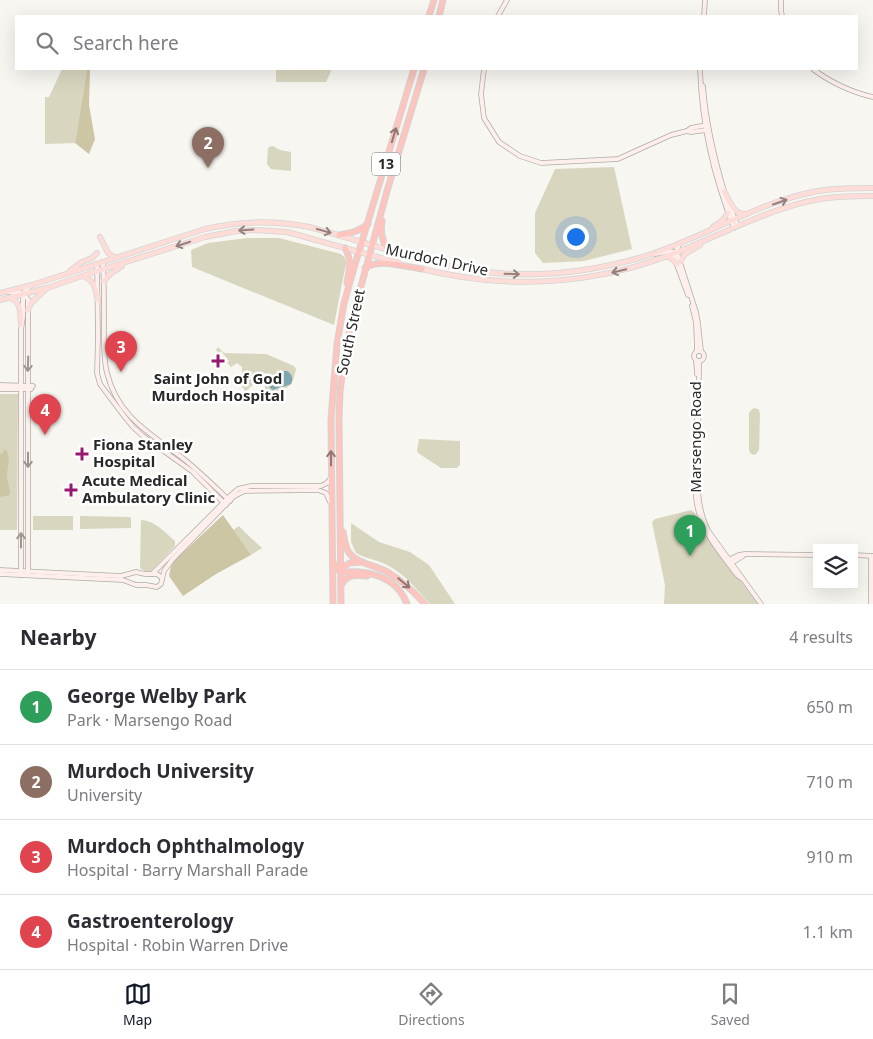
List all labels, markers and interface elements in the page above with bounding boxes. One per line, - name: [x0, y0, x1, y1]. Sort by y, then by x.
- search box: [15, 15, 858, 70]
- icon: search: [33, 29, 61, 57]
- text: Search here: [73, 30, 179, 56]
- pin: 2: [192, 127, 224, 168]
- one-way arrow: [390, 128, 400, 144]
- road number: 13: [372, 152, 400, 175]
- one-way arrow: [772, 196, 788, 206]
- your location: [563, 224, 589, 250]
- one-way arrow: [238, 226, 254, 235]
- one-way arrow: [315, 227, 331, 236]
- street label: Murdoch Drive: [384, 238, 490, 280]
- one-way arrow: [175, 240, 191, 250]
- one-way arrow: [612, 267, 628, 276]
- one-way arrow: [504, 270, 520, 279]
- street label: South Street: [331, 287, 369, 376]
- pin: 3: [105, 331, 137, 372]
- marker: Saint John of God Murdoch Hospital: [211, 354, 225, 368]
- one-way arrow: [23, 356, 33, 372]
- place label: Saint John of God Murdoch Hospital: [152, 368, 284, 405]
- street label: Marsengo Road: [685, 381, 705, 493]
- pin: 4: [29, 394, 61, 435]
- place label: Fiona Stanley Hospital: [93, 434, 193, 471]
- marker: Fiona Stanley Hospital: [75, 447, 89, 461]
- one-way arrow: [326, 450, 336, 466]
- one-way arrow: [23, 452, 33, 468]
- place label: Acute Medical Ambulatory Clinic: [82, 470, 216, 507]
- marker: Acute Medical Ambulatory Clinic: [64, 483, 78, 497]
- pin: 1: [674, 515, 706, 556]
- one-way arrow: [16, 532, 26, 548]
- map controls: [813, 544, 858, 589]
- button: layers: [813, 544, 858, 589]
- one-way arrow: [397, 578, 410, 589]
- text: Nearby: [20, 623, 96, 651]
- text: 4 results: [789, 626, 853, 648]
- text: George Welby Park: [67, 683, 246, 709]
- text: 1: [31, 696, 41, 718]
- text: 650 m: [806, 696, 853, 718]
- text: Park · Marsengo Road: [67, 709, 232, 731]
- text: Murdoch University: [67, 758, 254, 784]
- text: 2: [31, 771, 41, 793]
- text: 710 m: [806, 771, 853, 793]
- text: University: [67, 784, 142, 806]
- text: Murdoch Ophthalmology: [67, 833, 304, 859]
- text: 3: [31, 846, 41, 868]
- text: 910 m: [806, 846, 853, 868]
- text: Hospital · Barry Marshall Parade: [67, 859, 308, 881]
- text: Gastroenterology: [67, 908, 234, 934]
- text: 4: [31, 921, 41, 943]
- text: 1.1 km: [803, 921, 853, 943]
- text: Hospital · Robin Warren Drive: [67, 934, 288, 956]
- tab: Map: [123, 980, 152, 1029]
- tab: Directions: [398, 980, 465, 1029]
- tab: Saved: [711, 980, 750, 1029]

